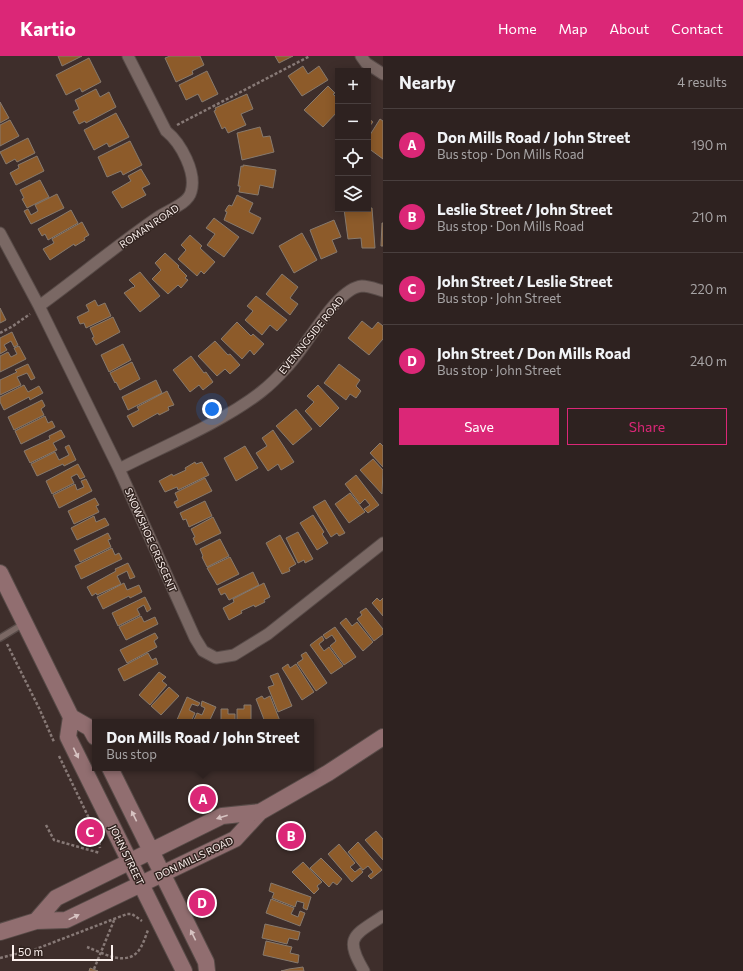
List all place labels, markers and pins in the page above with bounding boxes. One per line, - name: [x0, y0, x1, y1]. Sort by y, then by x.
- pin: A: [190, 784, 216, 814]
- pin: C: [77, 817, 103, 847]
- pin: B: [278, 821, 304, 851]
- pin: D: [189, 888, 215, 918]

